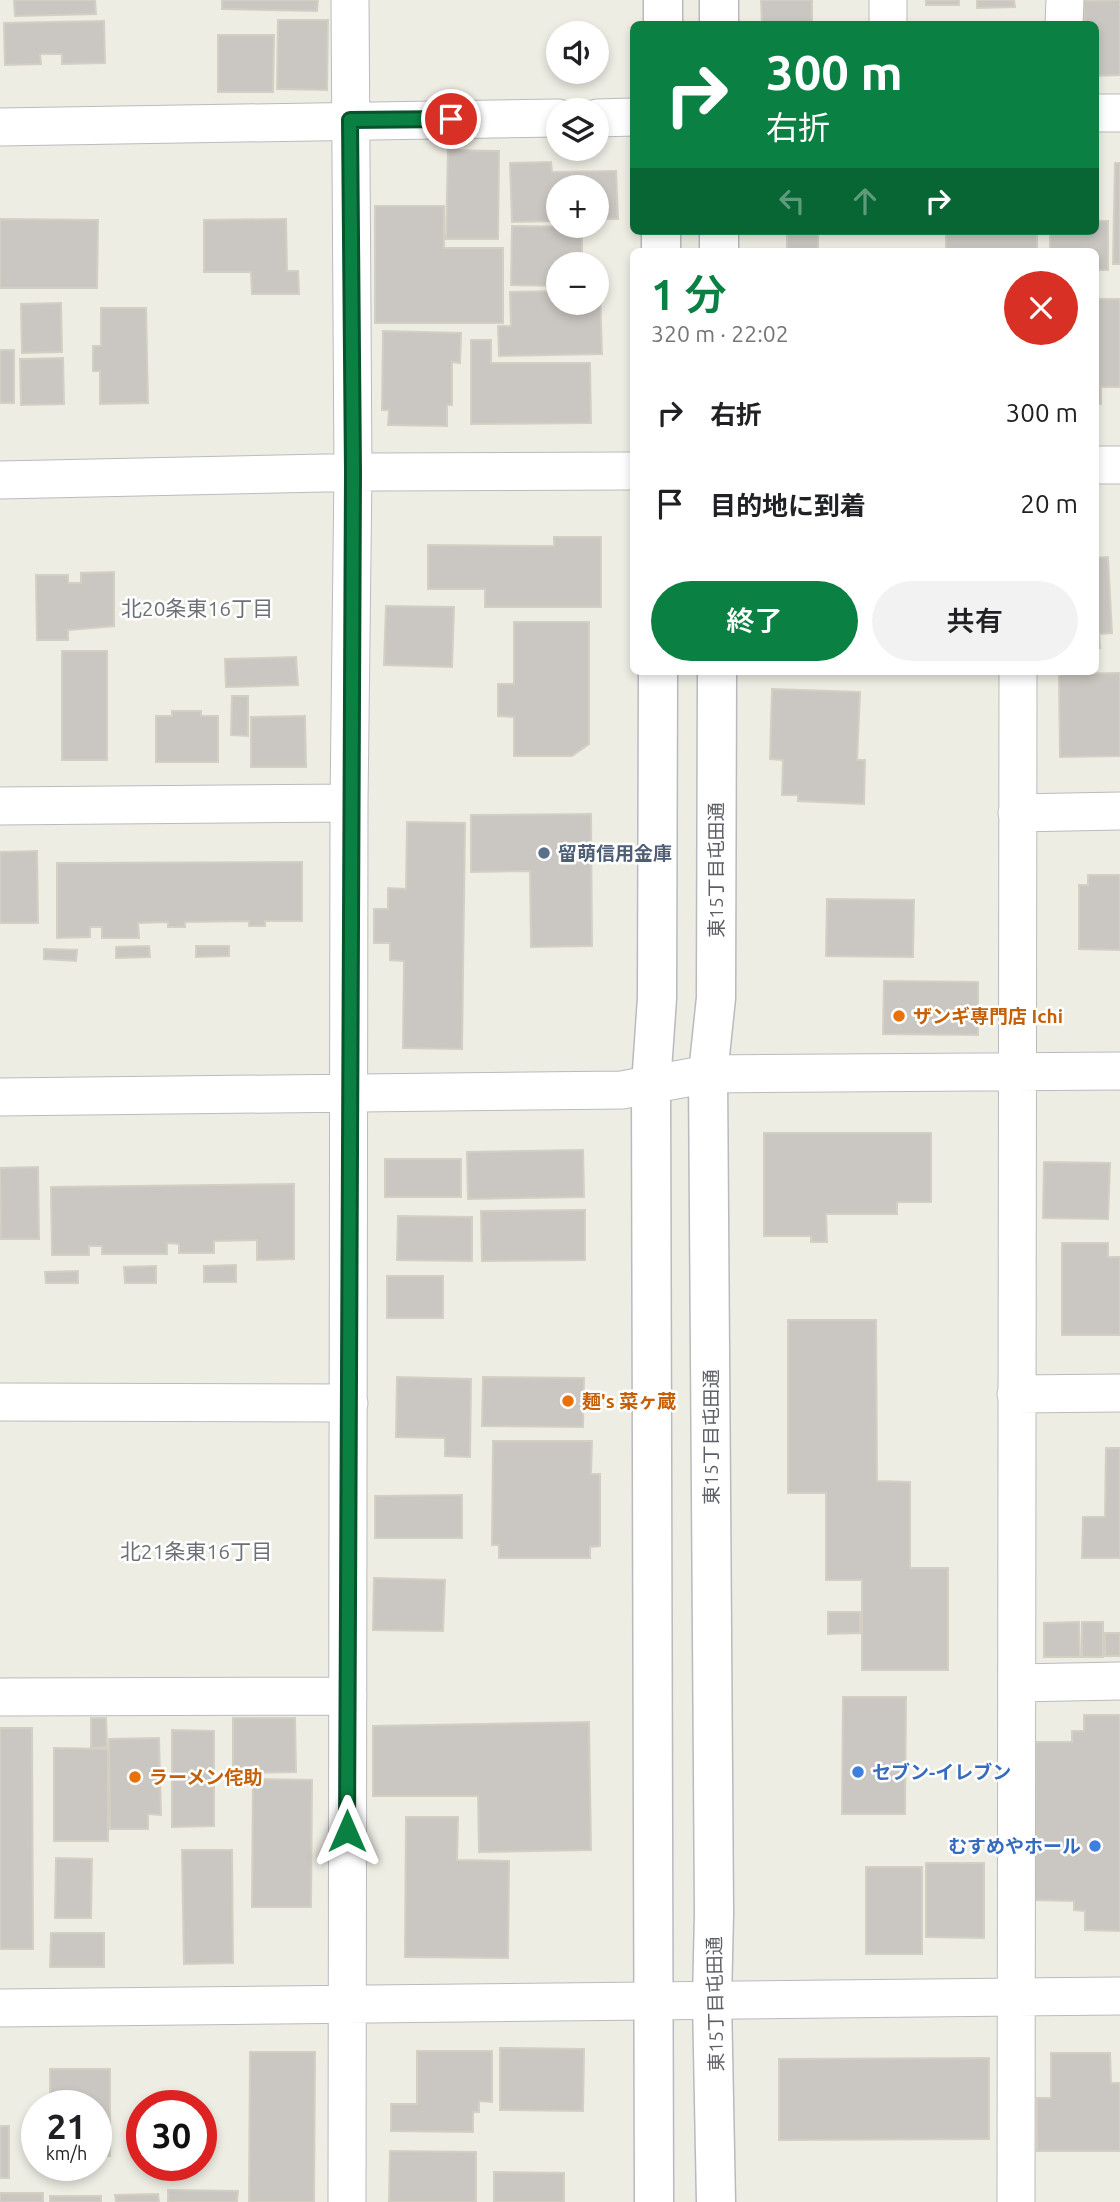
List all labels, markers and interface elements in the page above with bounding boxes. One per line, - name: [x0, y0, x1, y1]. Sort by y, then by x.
- map controls: [546, 21, 609, 315]
- button: sound: [546, 21, 609, 84]
- text: 300 m: [766, 44, 903, 99]
- icon: right: [651, 49, 742, 140]
- pin: [421, 89, 481, 149]
- button: layers: [546, 98, 609, 161]
- icon: arrive: [432, 100, 470, 138]
- text: 右折: [766, 109, 830, 145]
- button: +: [546, 175, 609, 238]
- icon: left: [773, 182, 811, 220]
- icon: ahead: [846, 182, 884, 220]
- icon: right: [919, 182, 957, 220]
- button: −: [546, 252, 609, 315]
- text: 1 分: [651, 271, 727, 318]
- button: close: [1004, 271, 1078, 345]
- text: 320 m · 22:02: [651, 321, 789, 346]
- icon: right: [651, 394, 689, 432]
- text: 300 m: [1006, 398, 1078, 427]
- text: 右折: [710, 400, 762, 429]
- icon: arrive: [651, 485, 689, 523]
- text: 20 m: [1020, 489, 1078, 518]
- text: 目的地に到着: [710, 491, 866, 520]
- button: 終了: [651, 581, 858, 661]
- button: 共有: [872, 581, 1078, 661]
- district label: 北20条東16丁目: [121, 596, 273, 620]
- street label: 東15丁目屯田通: [705, 802, 727, 938]
- place label: 留萌信用金庫: [558, 842, 672, 864]
- marker: 留萌信用金庫: [536, 845, 552, 861]
- place label: ザンギ専門店 Ichi: [913, 1005, 1063, 1027]
- marker: ザンギ専門店 Ichi: [891, 1008, 907, 1024]
- street label: 東15丁目屯田通: [700, 1369, 722, 1505]
- place label: 麺's 菜ヶ蔵: [582, 1390, 676, 1412]
- marker: 麺's 菜ヶ蔵: [560, 1393, 576, 1409]
- district label: 北21条東16丁目: [120, 1539, 272, 1563]
- place label: セブン-イレブン: [872, 1761, 1011, 1783]
- marker: セブン-イレブン: [850, 1764, 866, 1780]
- place label: ラーメン侘助: [149, 1766, 262, 1788]
- marker: ラーメン侘助: [127, 1769, 143, 1785]
- position arrow: [310, 1794, 384, 1868]
- place label: むすめやホール: [948, 1835, 1081, 1857]
- marker: むすめやホール: [1087, 1838, 1103, 1854]
- street label: 東15丁目屯田通: [703, 1936, 727, 2072]
- speed limit sign: 30: [126, 2090, 217, 2181]
- text: 21: [47, 2106, 86, 2146]
- text: km/h: [46, 2143, 87, 2163]

